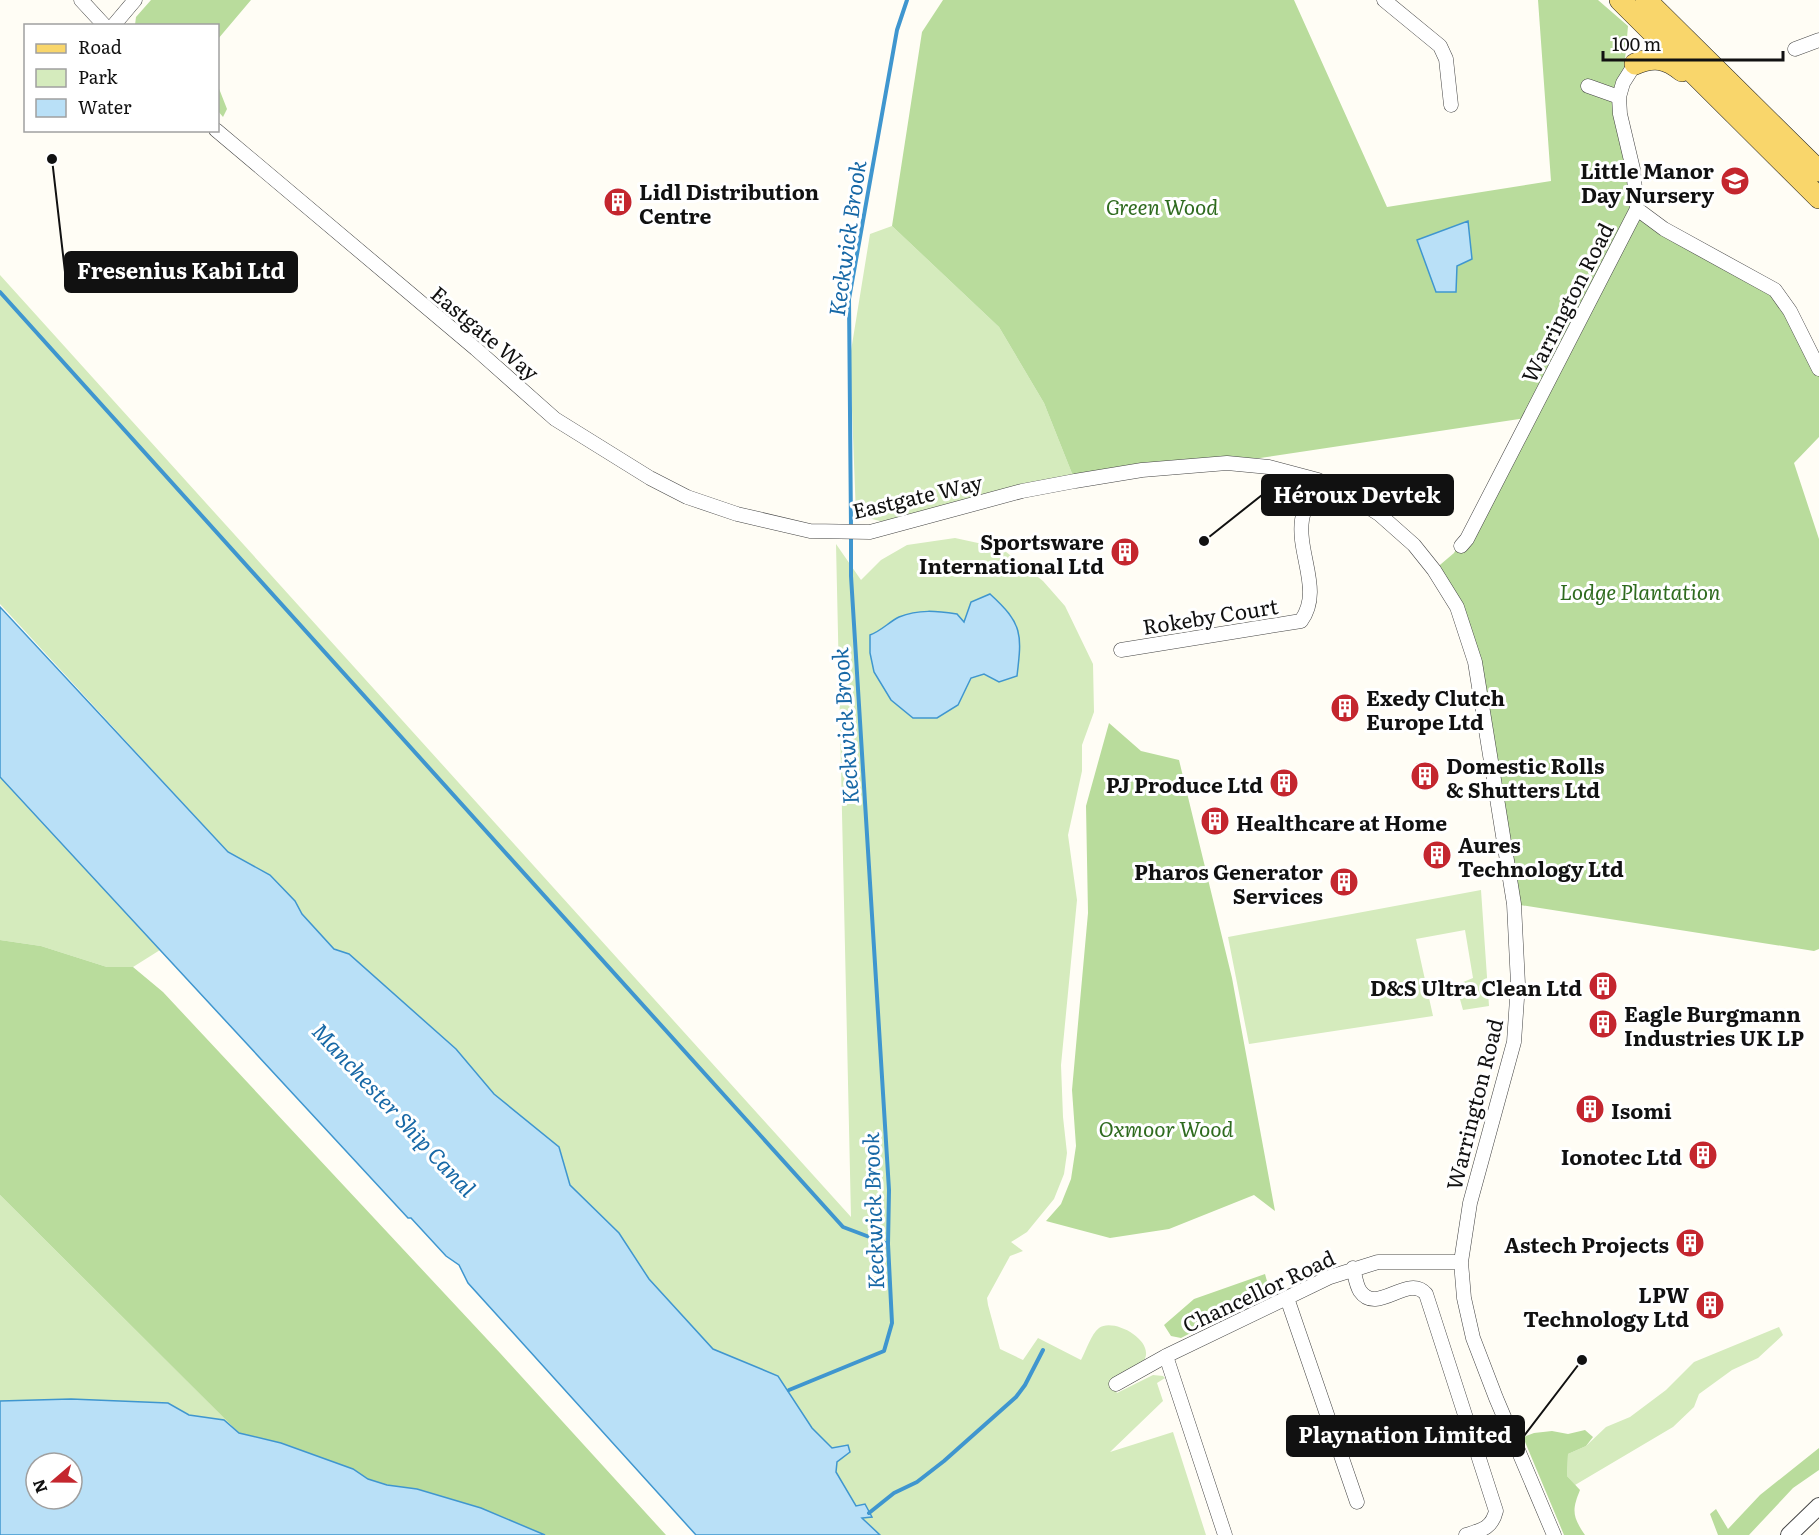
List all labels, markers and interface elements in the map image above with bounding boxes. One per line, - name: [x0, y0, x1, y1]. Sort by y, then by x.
- legend: [24, 24, 219, 132]
- scale bar: [1603, 24, 1783, 62]
- text: 100 m: [1612, 30, 1661, 57]
- text: Road: [78, 33, 122, 60]
- text: Park: [78, 63, 119, 90]
- text: Water: [78, 93, 132, 120]
- place label: Little Manor Day Nursery: [1580, 154, 1715, 209]
- water label: Keckwick Brook: [819, 158, 873, 318]
- school or university icon: Little Manor Day Nursery: [1719, 165, 1751, 197]
- place label: Lidl Distribution Centre: [639, 175, 820, 230]
- building icon: Lidl Distribution Centre: [602, 186, 634, 218]
- park label: Green Wood: [1106, 190, 1218, 221]
- street label: Warrington Road: [1512, 217, 1620, 387]
- callout: Fresenius Kabi Ltd: [65, 252, 297, 292]
- text: Fresenius Kabi Ltd: [77, 253, 285, 286]
- street label: Eastgate Way: [425, 277, 548, 387]
- street label: Eastgate Way: [849, 465, 986, 525]
- callout: Héroux Devtek: [1262, 475, 1453, 515]
- text: Héroux Devtek: [1273, 477, 1441, 510]
- place label: Sportsware International Ltd: [919, 525, 1104, 580]
- building icon: Sportsware International Ltd: [1109, 536, 1141, 568]
- park label: Lodge Plantation: [1559, 575, 1721, 606]
- street label: Rokeby Court: [1140, 589, 1280, 641]
- water label: Keckwick Brook: [822, 646, 866, 806]
- place label: Exedy Clutch Europe Ltd: [1366, 681, 1505, 736]
- building icon: Exedy Clutch Europe Ltd: [1329, 692, 1361, 724]
- place label: Domestic Rolls & Shutters Ltd: [1446, 749, 1604, 804]
- building icon: Domestic Rolls & Shutters Ltd: [1409, 760, 1441, 792]
- building icon: PJ Produce Ltd: [1268, 767, 1300, 799]
- place label: PJ Produce Ltd: [1106, 768, 1263, 799]
- building icon: Healthcare at Home: [1199, 805, 1231, 837]
- place label: Healthcare at Home: [1236, 806, 1447, 837]
- place label: Aures Technology Ltd: [1458, 828, 1624, 883]
- building icon: Aures Technology Ltd: [1421, 839, 1453, 871]
- place label: Pharos Generator Services: [1134, 855, 1324, 910]
- building icon: Pharos Generator Services: [1328, 866, 1360, 898]
- building icon: D&S Ultra Clean Ltd: [1587, 970, 1619, 1002]
- place label: D&S Ultra Clean Ltd: [1370, 971, 1582, 1002]
- place label: Eagle Burgmann Industries UK LP: [1624, 997, 1804, 1052]
- building icon: Eagle Burgmann Industries UK LP: [1587, 1008, 1619, 1040]
- water label: Manchester Ship Canal: [305, 1015, 485, 1204]
- street label: Warrington Road: [1437, 1015, 1509, 1193]
- building icon: Isomi: [1574, 1093, 1606, 1125]
- place label: Isomi: [1611, 1094, 1672, 1125]
- park label: Oxmoor Wood: [1098, 1112, 1234, 1143]
- water label: Keckwick Brook: [853, 1132, 891, 1290]
- building icon: Ionotec Ltd: [1687, 1139, 1719, 1171]
- place label: Ionotec Ltd: [1561, 1140, 1682, 1171]
- building icon: Astech Projects: [1674, 1227, 1706, 1259]
- place label: Astech Projects: [1504, 1228, 1669, 1259]
- street label: Chancellor Road: [1177, 1241, 1340, 1339]
- place label: LPW Technology Ltd: [1523, 1278, 1690, 1333]
- building icon: LPW Technology Ltd: [1694, 1289, 1726, 1321]
- callout: Playnation Limited: [1287, 1416, 1524, 1456]
- text: Playnation Limited: [1298, 1417, 1512, 1450]
- north arrow: [24, 1451, 84, 1511]
- text: N: [25, 1476, 53, 1497]

